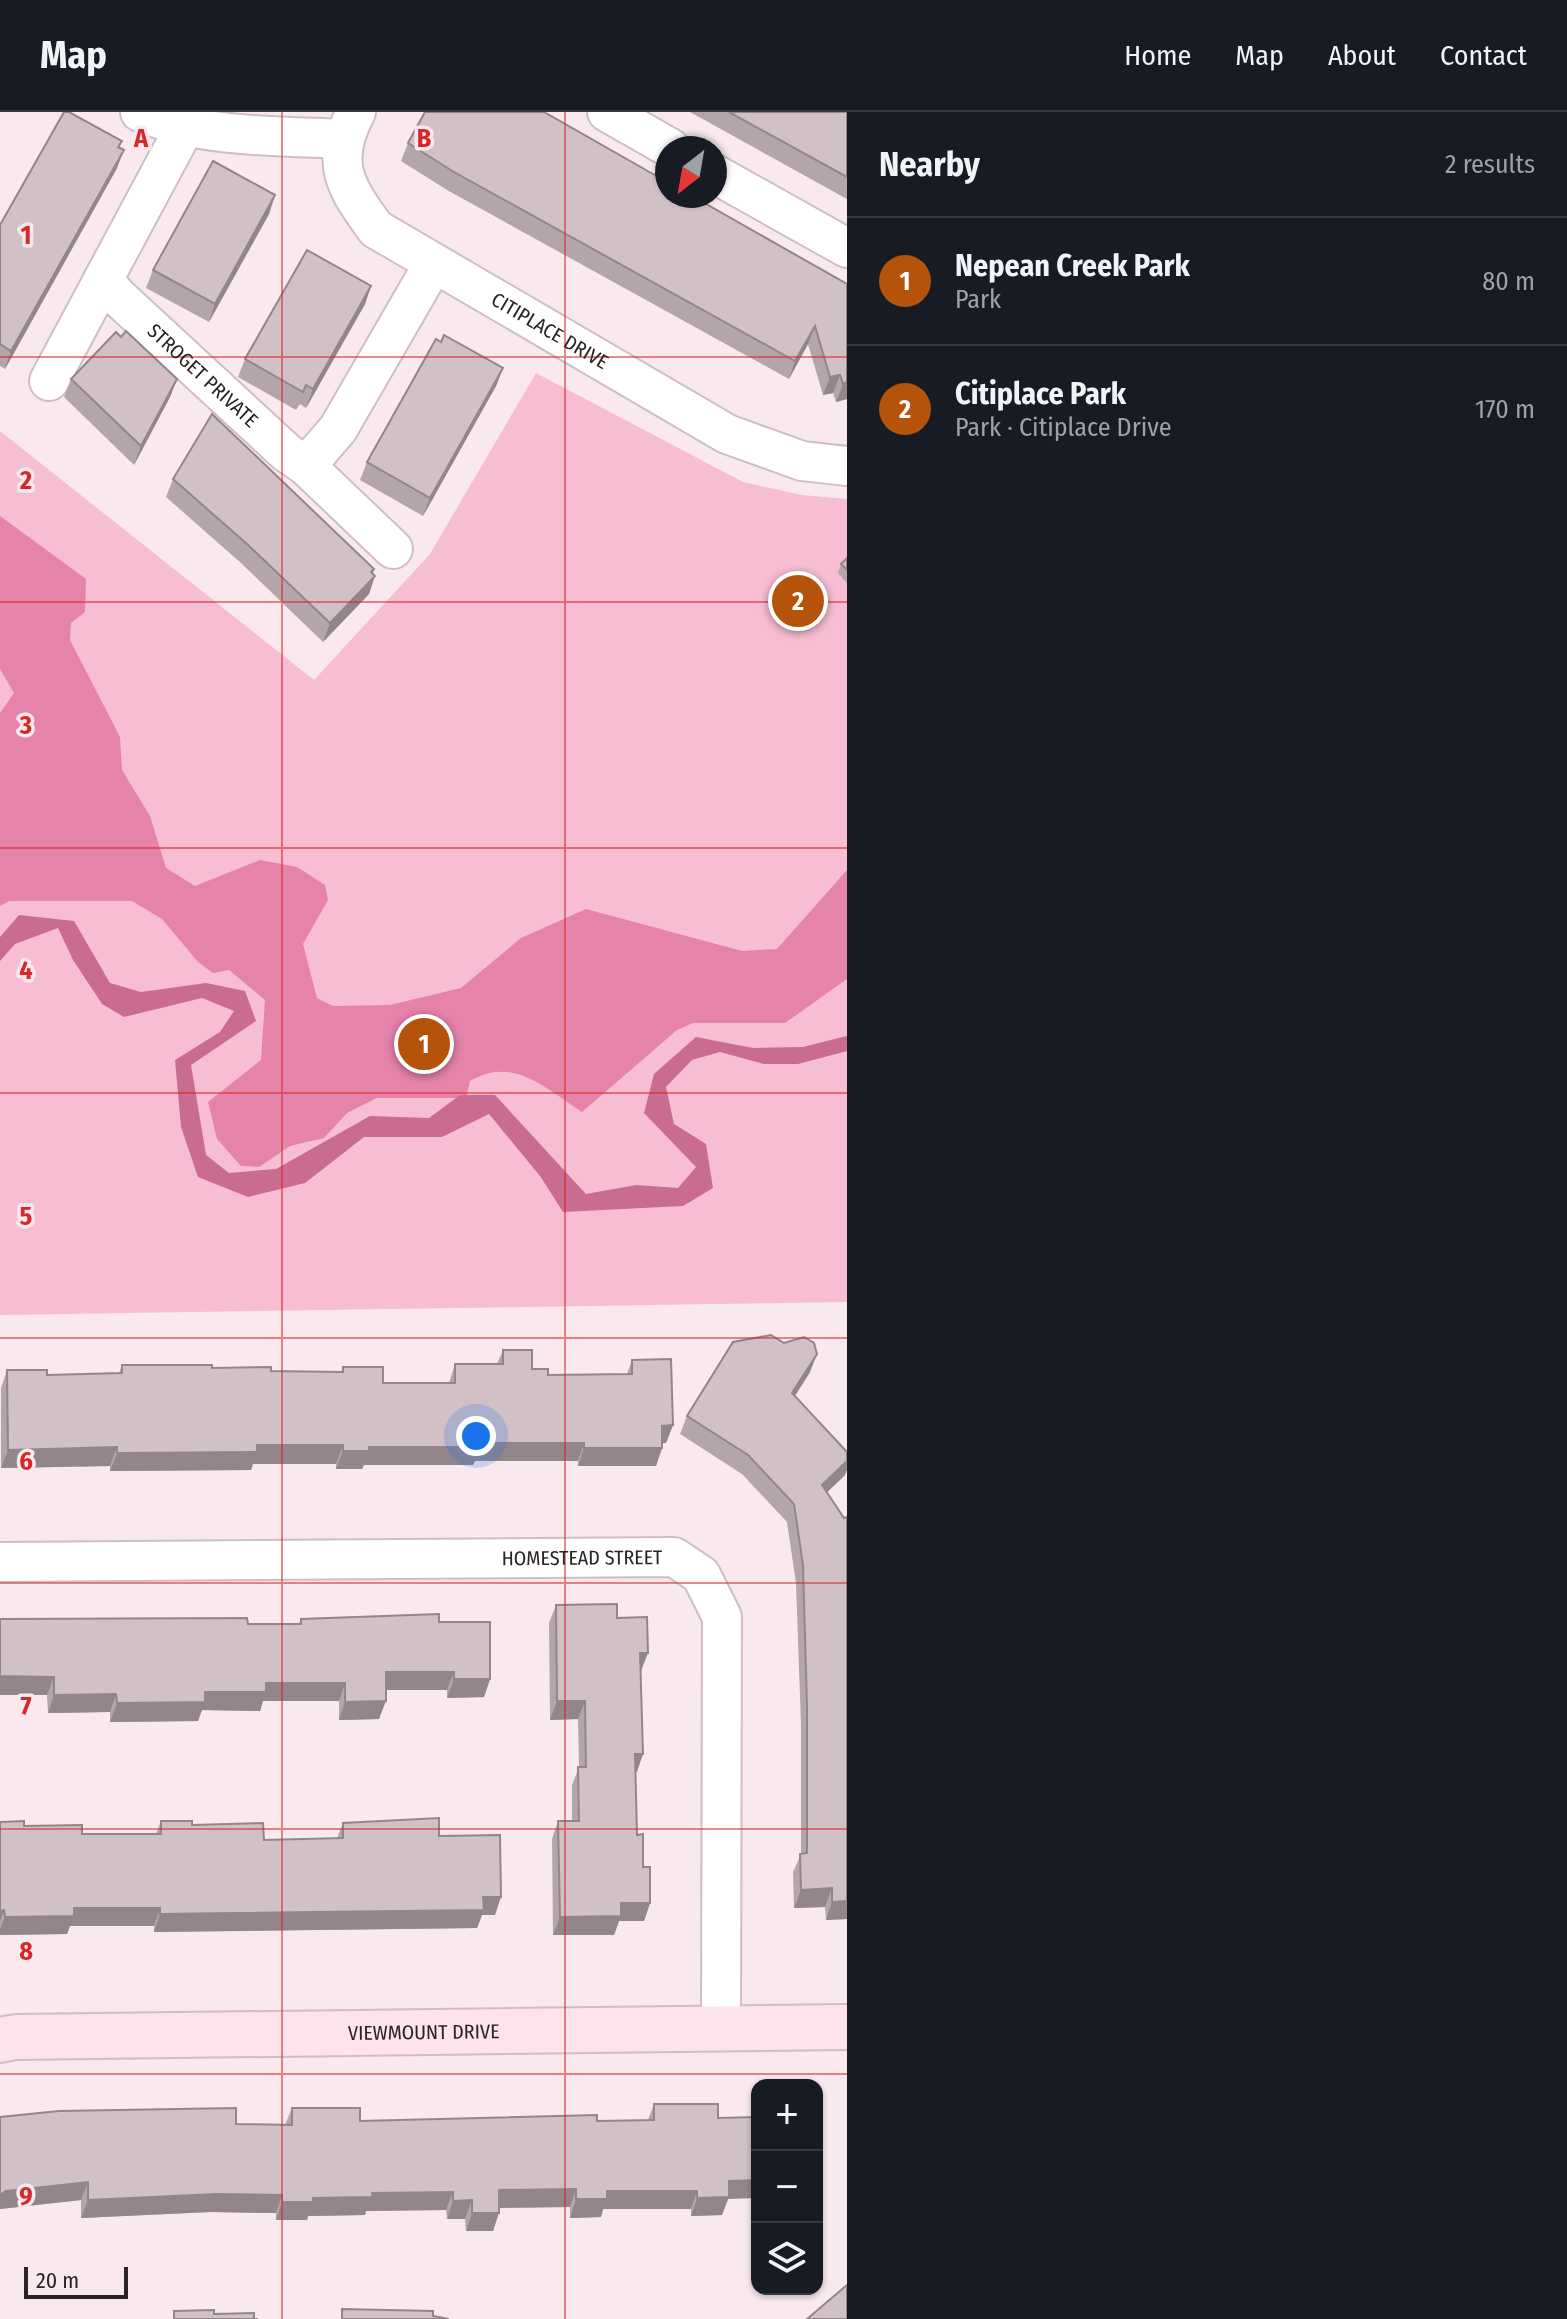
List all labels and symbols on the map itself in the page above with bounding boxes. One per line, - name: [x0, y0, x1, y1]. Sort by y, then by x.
- text: A: [133, 123, 149, 154]
- text: B: [417, 123, 432, 154]
- north arrow: [655, 136, 727, 208]
- text: 1: [21, 220, 32, 251]
- street label: CITIPLACE DRIVE: [487, 287, 613, 374]
- street label: STROGET PRIVATE: [143, 319, 263, 432]
- text: 2: [19, 465, 32, 496]
- pin: 2: [772, 571, 824, 631]
- text: 3: [19, 710, 32, 741]
- text: 4: [19, 955, 33, 986]
- pin: 1: [398, 1014, 450, 1074]
- text: 5: [20, 1201, 33, 1232]
- your location: [456, 1416, 496, 1456]
- text: 6: [19, 1446, 33, 1477]
- street label: HOMESTEAD STREET: [502, 1545, 663, 1570]
- text: 7: [20, 1691, 32, 1722]
- text: 8: [19, 1936, 33, 1967]
- street label: VIEWMOUNT DRIVE: [348, 2019, 500, 2045]
- text: 9: [19, 2181, 33, 2212]
- scale bar: [24, 2263, 128, 2299]

